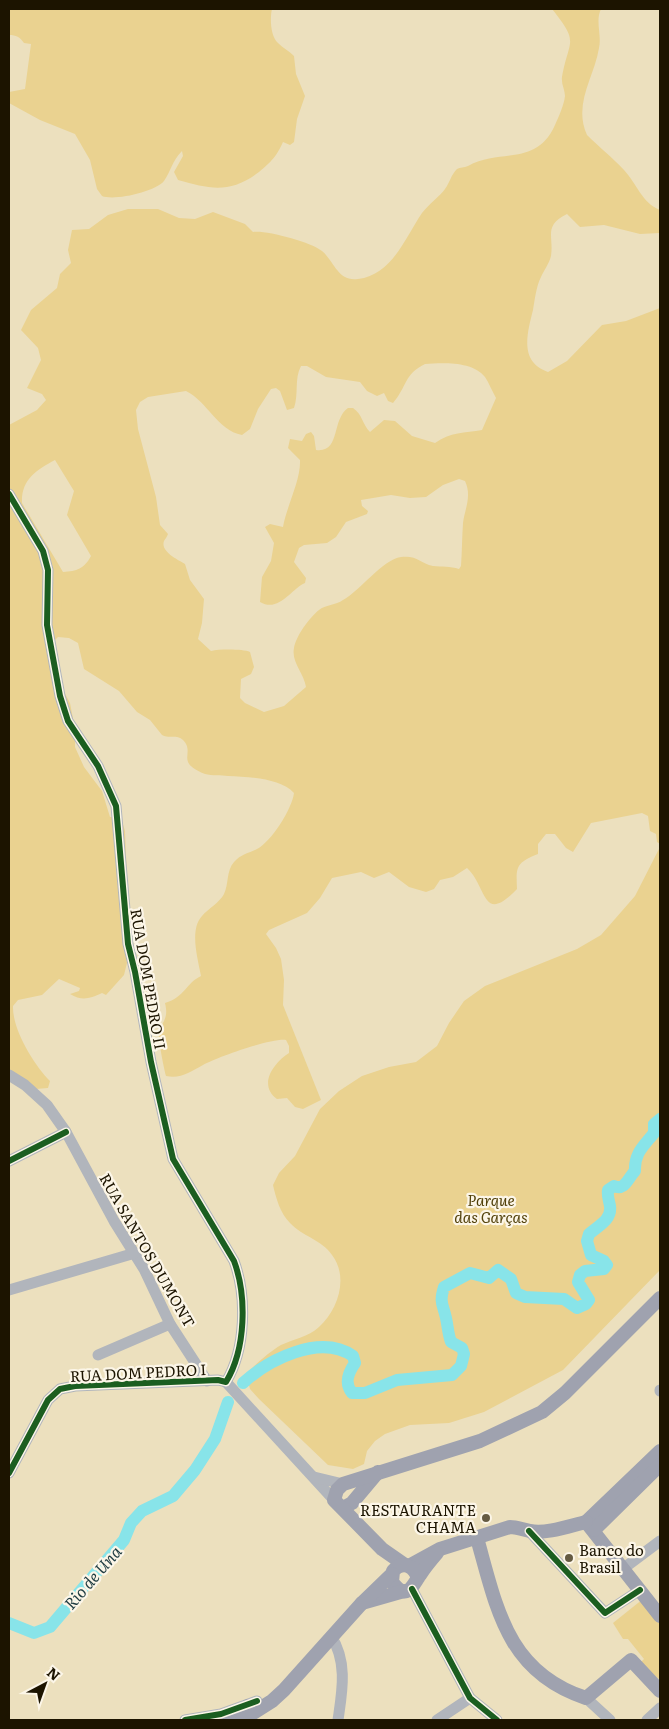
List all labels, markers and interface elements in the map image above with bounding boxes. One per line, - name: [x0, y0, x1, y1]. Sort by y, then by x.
- street label: RUA DOM PEDRO II: [125, 907, 173, 1051]
- street label: RUA SANTOS DUMONT: [94, 1169, 202, 1331]
- park label: Parque das Garças: [454, 1188, 528, 1228]
- street label: RUA DOM PEDRO I: [69, 1357, 207, 1387]
- place label: RESTAURANTE CHAMA: [360, 1498, 476, 1538]
- marker: RESTAURANTE CHAMA: [480, 1512, 492, 1524]
- place label: Banco do Brasil: [579, 1538, 644, 1578]
- water label: Rio de Una: [58, 1539, 127, 1614]
- marker: Banco do Brasil: [563, 1552, 575, 1564]
- north arrow: [20, 1659, 70, 1709]
- text: N: [43, 1662, 65, 1685]

